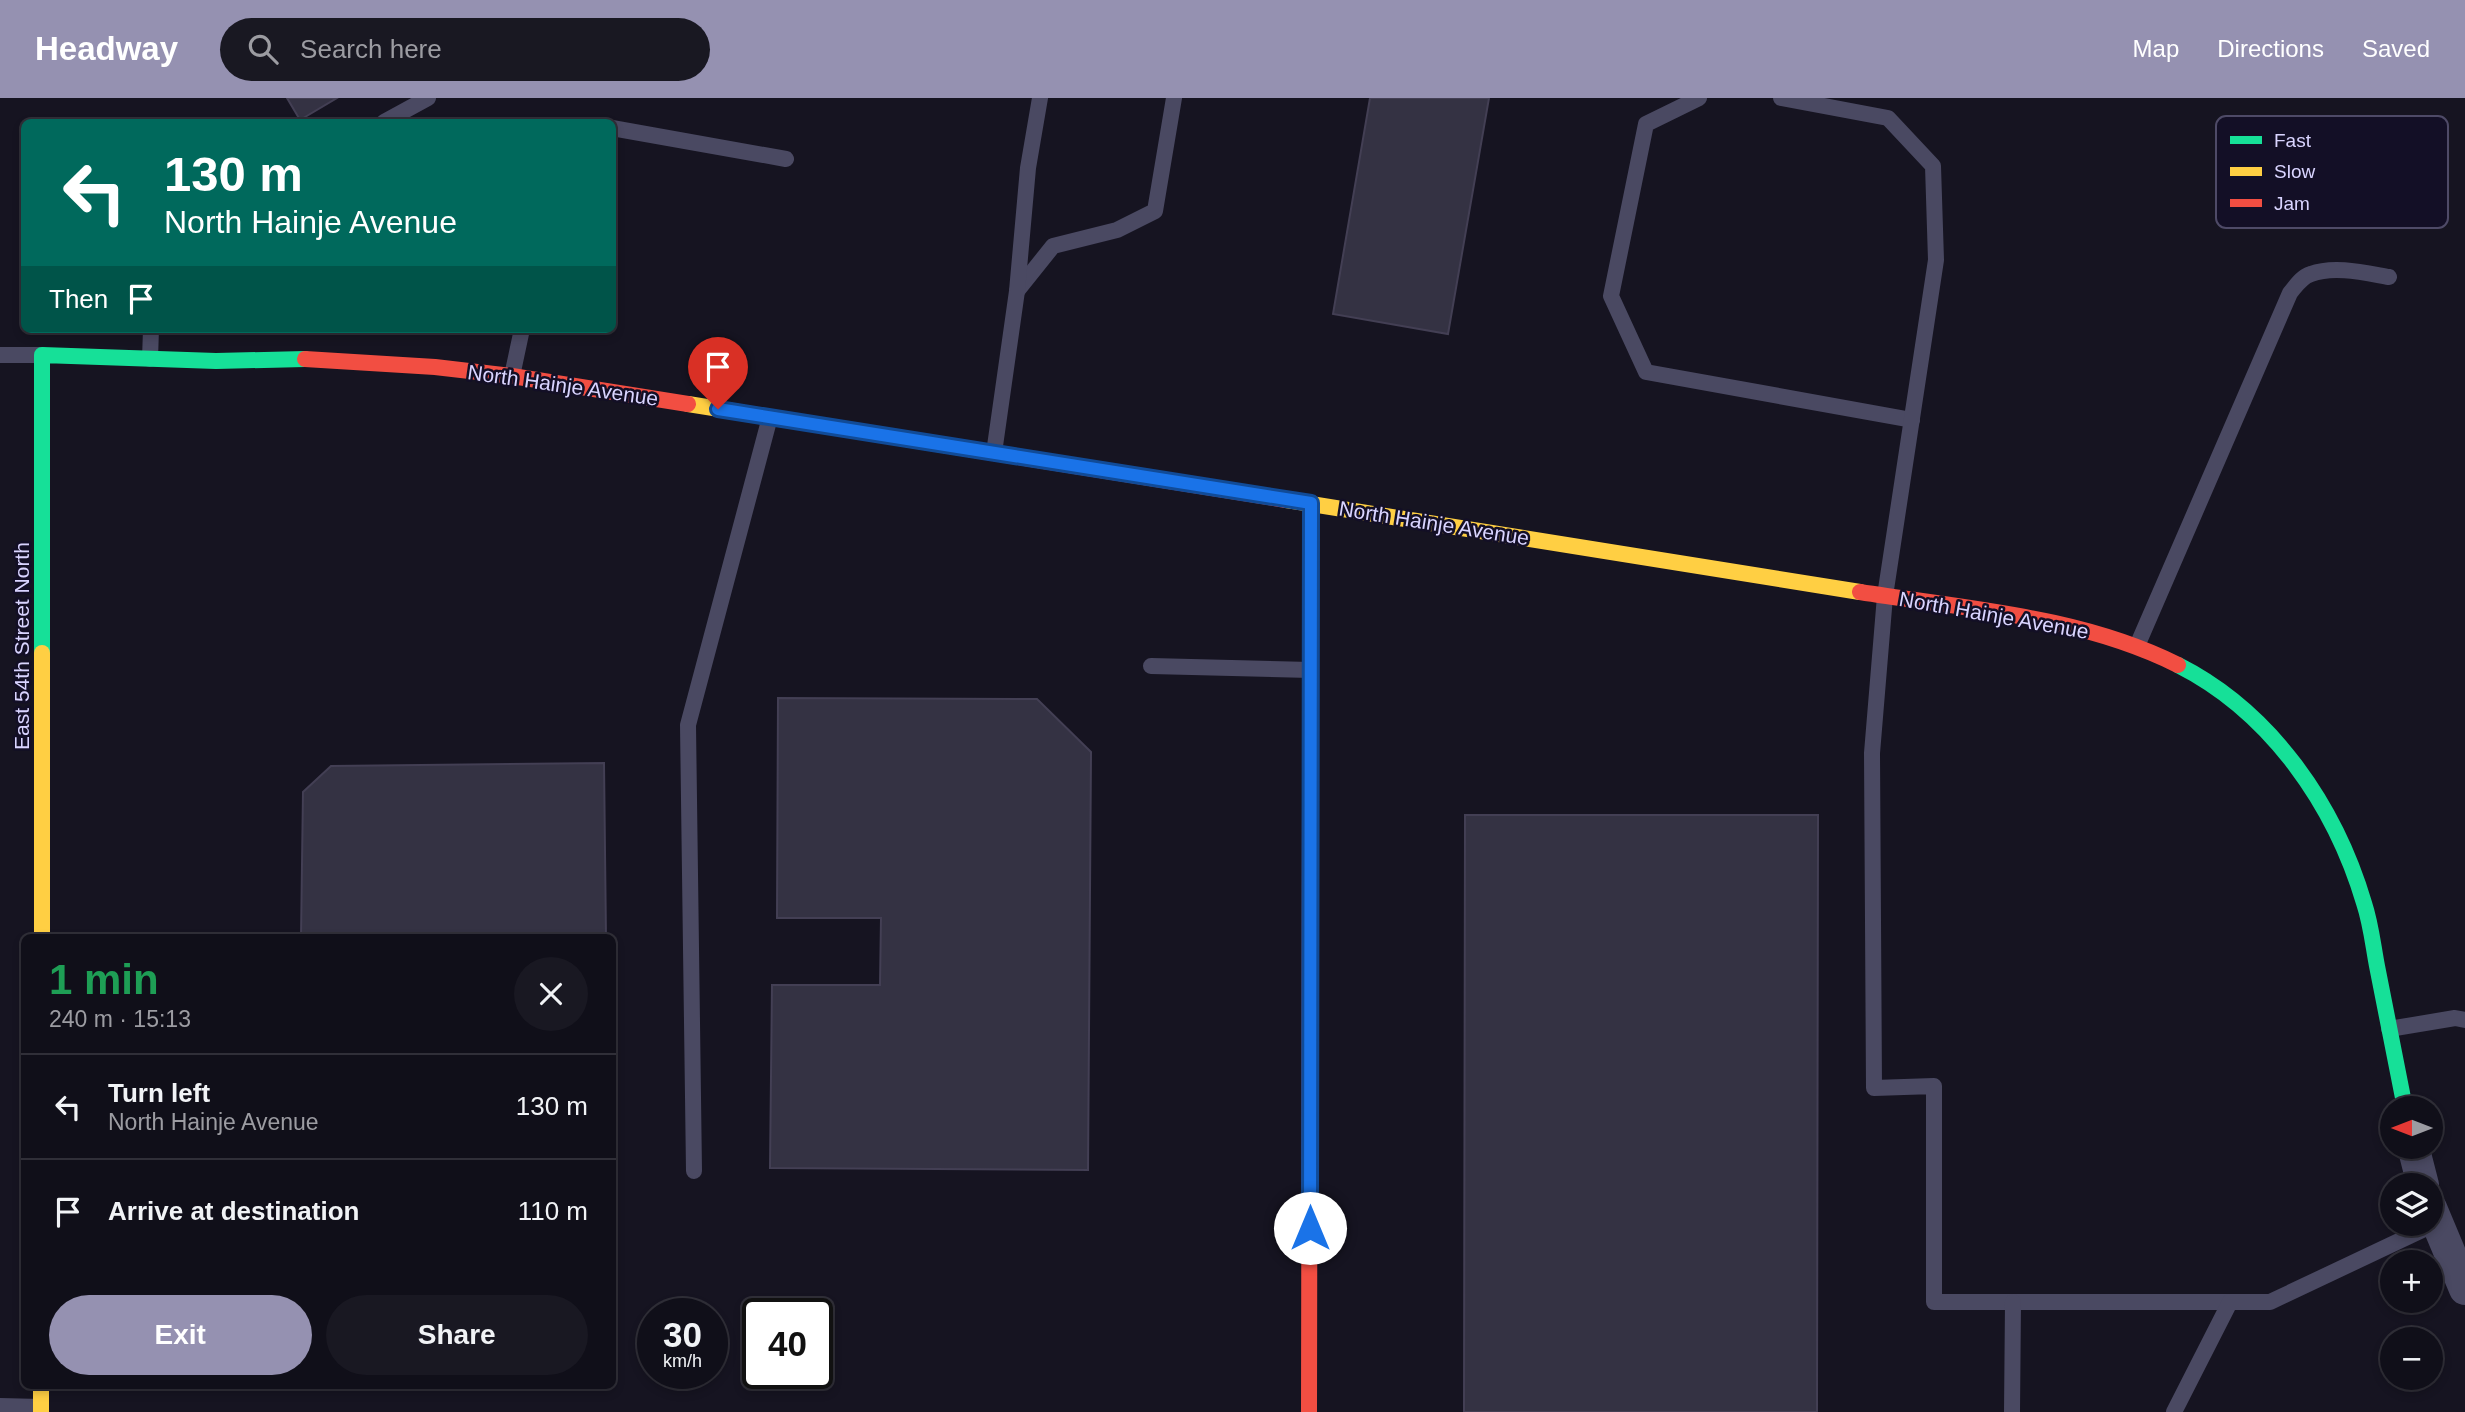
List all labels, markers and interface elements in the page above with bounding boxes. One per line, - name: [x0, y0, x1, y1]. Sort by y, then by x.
- search box: [220, 18, 710, 81]
- text: Headway: [35, 30, 178, 67]
- icon: search: [244, 30, 282, 68]
- text: Search here: [300, 34, 442, 64]
- text: Map: [2133, 35, 2179, 62]
- text: Directions: [2217, 35, 2324, 62]
- text: Saved: [2362, 35, 2430, 62]
- legend: [2216, 116, 2448, 228]
- text: Fast: [2274, 130, 2312, 151]
- icon: left: [49, 147, 140, 238]
- text: 130 m: [164, 147, 303, 201]
- text: Slow: [2274, 161, 2315, 182]
- text: Jam: [2274, 193, 2310, 214]
- text: North Hainje Avenue: [164, 204, 457, 240]
- icon: arrive: [122, 280, 160, 318]
- text: Then: [49, 284, 108, 314]
- pin: [688, 337, 748, 409]
- icon: arrive: [699, 348, 737, 386]
- street label: North Hainje Avenue: [466, 360, 660, 410]
- street label: North Hainje Avenue: [1337, 497, 1531, 549]
- street label: East 54th Street North: [10, 542, 33, 750]
- street label: North Hainje Avenue: [1897, 587, 2091, 643]
- text: 1 min: [49, 956, 159, 1003]
- button: close: [514, 957, 588, 1031]
- text: 240 m · 15:13: [49, 1006, 191, 1032]
- text: Turn left: [108, 1078, 210, 1108]
- icon: left: [49, 1088, 87, 1126]
- text: 130 m: [516, 1091, 588, 1121]
- north arrow: [2380, 1096, 2443, 1158]
- map controls: [2380, 1096, 2443, 1390]
- text: North Hainje Avenue: [108, 1109, 319, 1135]
- button: layers: [2380, 1173, 2443, 1236]
- position arrow: [1273, 1191, 1347, 1265]
- icon: arrive: [49, 1193, 87, 1231]
- text: Arrive at destination: [108, 1196, 359, 1226]
- text: 110 m: [518, 1196, 588, 1226]
- button: +: [2380, 1250, 2443, 1313]
- button: Exit: [49, 1295, 312, 1375]
- button: Share: [326, 1295, 588, 1375]
- speed limit sign: 40: [742, 1298, 833, 1389]
- text: 30: [663, 1315, 702, 1354]
- button: −: [2380, 1327, 2443, 1390]
- text: km/h: [663, 1351, 702, 1371]

